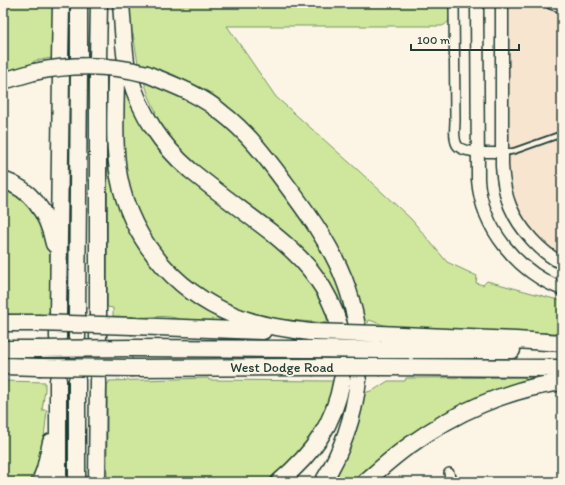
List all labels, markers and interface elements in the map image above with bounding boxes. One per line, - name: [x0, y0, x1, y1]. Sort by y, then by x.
- scale bar: [411, 26, 519, 52]
- text: 100 m: [417, 33, 450, 47]
- street label: West Dodge Road: [230, 359, 334, 376]

